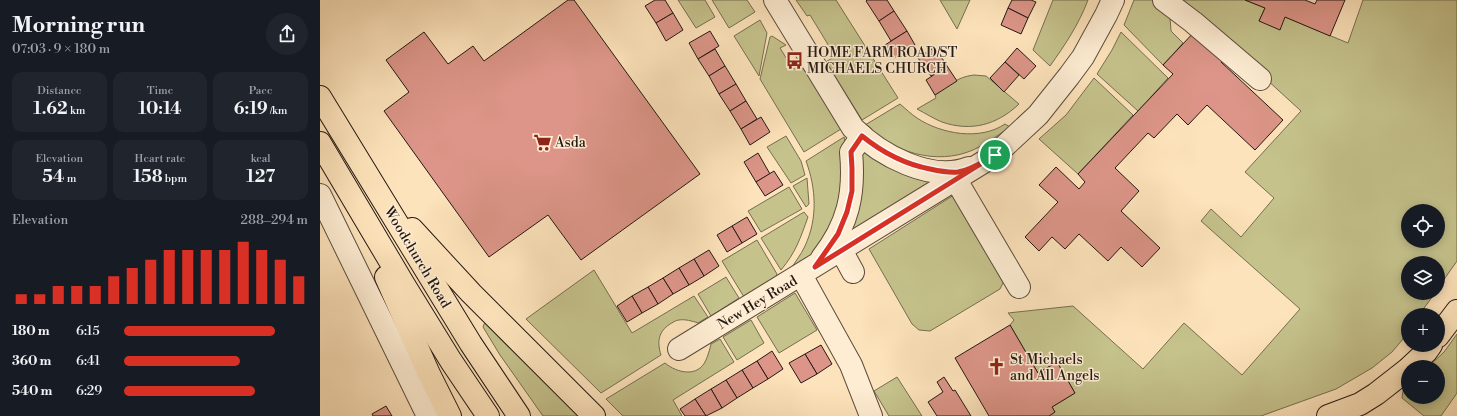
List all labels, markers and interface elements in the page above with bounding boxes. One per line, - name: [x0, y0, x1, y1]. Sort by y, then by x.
- text: Morning run: [12, 12, 145, 39]
- button: share: [266, 13, 308, 55]
- text: 07:03 · 9 × 180 m: [12, 41, 110, 57]
- place label: HOME FARM ROAD/ST MICHAELS CHURCH: [807, 44, 957, 78]
- bus stop icon: HOME FARM ROAD/ST MICHAELS CHURCH: [784, 50, 804, 70]
- text: Distance: [37, 84, 82, 98]
- text: Time: [147, 84, 173, 98]
- text: Pace: [249, 84, 272, 98]
- text: 1.62: [33, 98, 68, 120]
- text: 10:14: [138, 98, 182, 120]
- text: 6:19: [234, 98, 268, 120]
- text: km: [68, 104, 85, 118]
- text: /km: [268, 104, 288, 118]
- supermarket icon: Asda: [532, 132, 552, 152]
- place label: Asda: [554, 134, 587, 152]
- pin: [978, 138, 1012, 172]
- icon: arrive: [984, 144, 1006, 166]
- text: Elevation: [36, 152, 83, 166]
- text: Heart rate: [135, 152, 185, 166]
- text: kcal: [251, 152, 271, 166]
- text: 54: [42, 166, 64, 188]
- text: 158: [133, 166, 162, 188]
- text: 127: [246, 166, 275, 188]
- text: m: [64, 172, 76, 186]
- text: bpm: [162, 172, 187, 186]
- street label: Woodchurch Road: [379, 203, 455, 312]
- map controls: [1401, 204, 1445, 404]
- button: locate: [1401, 204, 1445, 248]
- text: Elevation: [12, 212, 68, 228]
- text: 288–294 m: [241, 212, 308, 228]
- button: layers: [1401, 256, 1445, 300]
- street label: New Hey Road: [714, 272, 801, 334]
- button: +: [1401, 308, 1445, 352]
- text: 180 m: [12, 323, 50, 339]
- text: 6:15: [76, 323, 100, 339]
- place label: St Michaels and All Angels: [1010, 351, 1099, 385]
- text: 360 m: [12, 353, 51, 369]
- text: 6:41: [76, 353, 100, 369]
- church icon: St Michaels and All Angels: [987, 357, 1007, 377]
- button: −: [1401, 360, 1445, 404]
- text: 540 m: [12, 383, 52, 399]
- text: 6:29: [76, 383, 102, 399]

